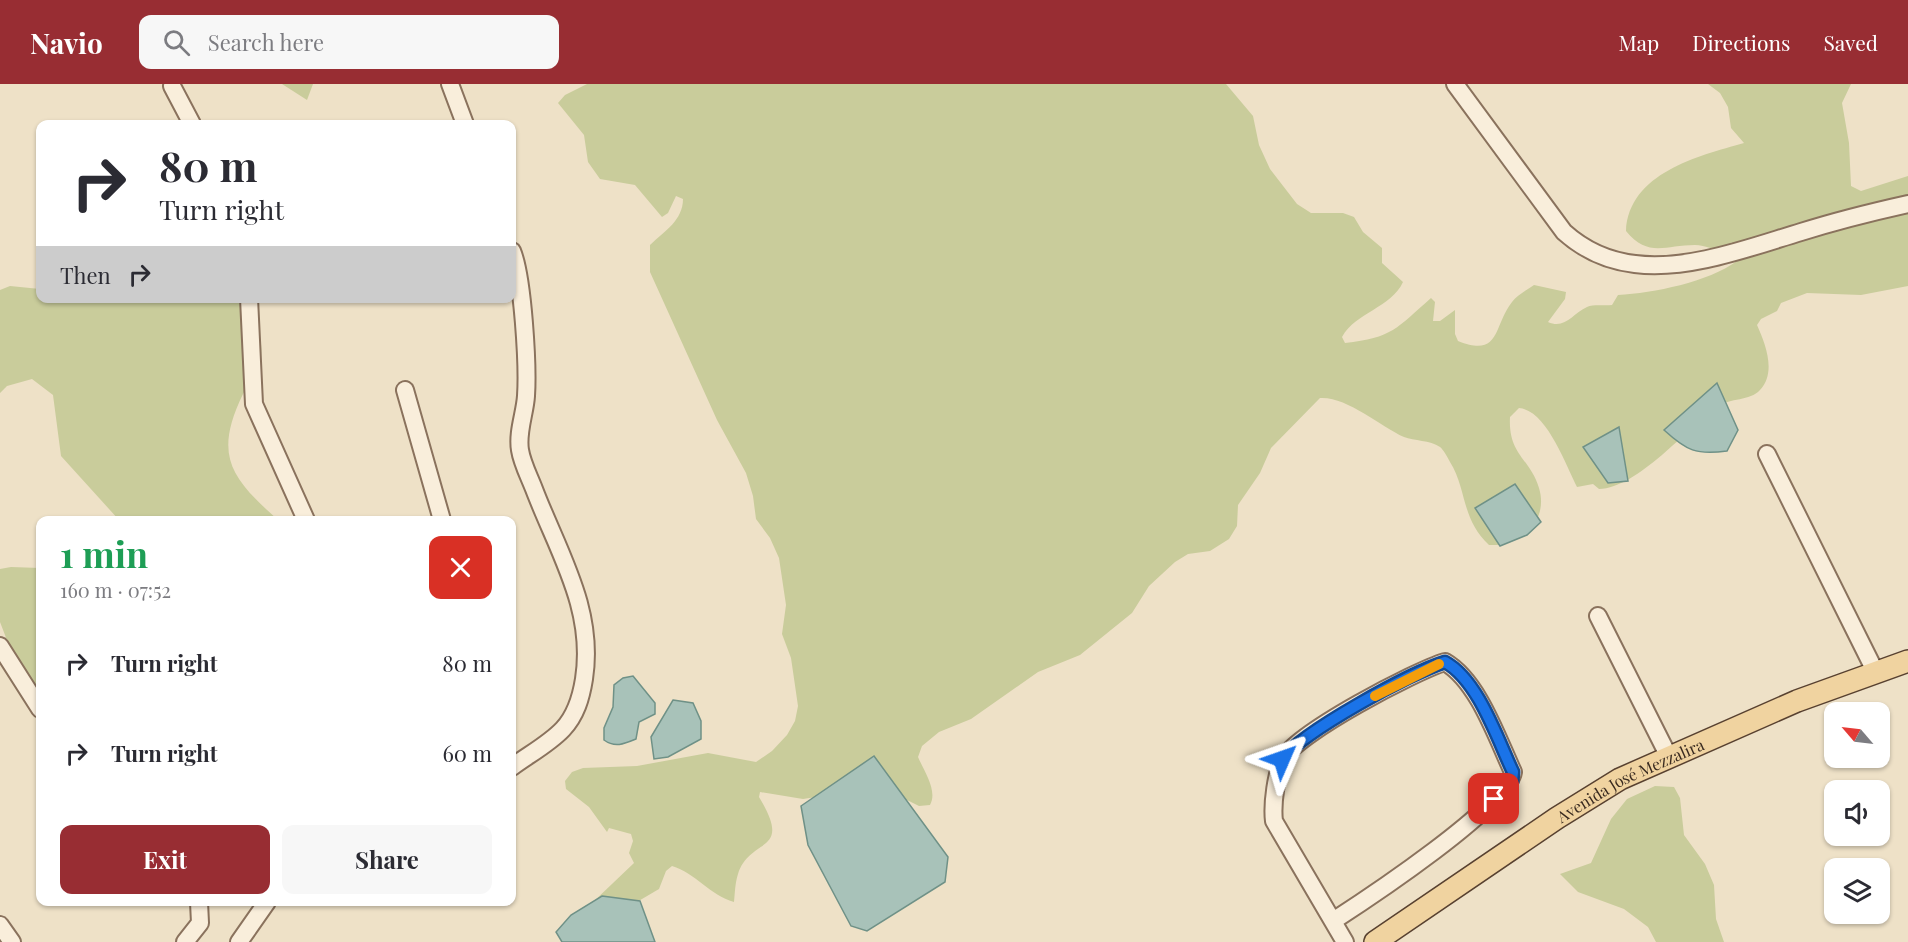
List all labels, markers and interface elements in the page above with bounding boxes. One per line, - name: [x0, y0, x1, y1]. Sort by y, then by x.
- search box: [139, 15, 559, 69]
- text: Navio: [30, 24, 103, 61]
- icon: search: [160, 26, 193, 59]
- text: Search here: [208, 27, 324, 57]
- text: Map: [1618, 28, 1659, 56]
- text: Directions: [1692, 28, 1790, 56]
- text: Saved: [1823, 28, 1878, 56]
- text: 80 m: [159, 137, 257, 193]
- icon: right: [60, 144, 138, 222]
- text: Turn right: [159, 191, 284, 227]
- icon: right: [123, 258, 156, 291]
- text: Then: [60, 260, 111, 290]
- text: 1 min: [60, 529, 148, 577]
- button: close: [429, 536, 492, 599]
- text: 160 m · 07:52: [60, 576, 171, 603]
- icon: right: [60, 647, 93, 680]
- text: Turn right: [111, 648, 217, 678]
- text: 80 m: [442, 648, 492, 678]
- north arrow: [1824, 702, 1890, 768]
- map controls: [1824, 702, 1890, 924]
- position arrow: [1250, 727, 1314, 791]
- street label: Avenida José Mezzalira: [1551, 733, 1707, 827]
- icon: right: [60, 737, 93, 770]
- text: Turn right: [111, 738, 217, 768]
- text: 60 m: [442, 738, 492, 768]
- pin: [1468, 773, 1519, 824]
- button: sound: [1824, 780, 1890, 846]
- icon: arrive: [1477, 782, 1510, 815]
- button: Exit: [60, 825, 270, 894]
- button: Share: [282, 825, 492, 894]
- button: layers: [1824, 858, 1890, 924]

